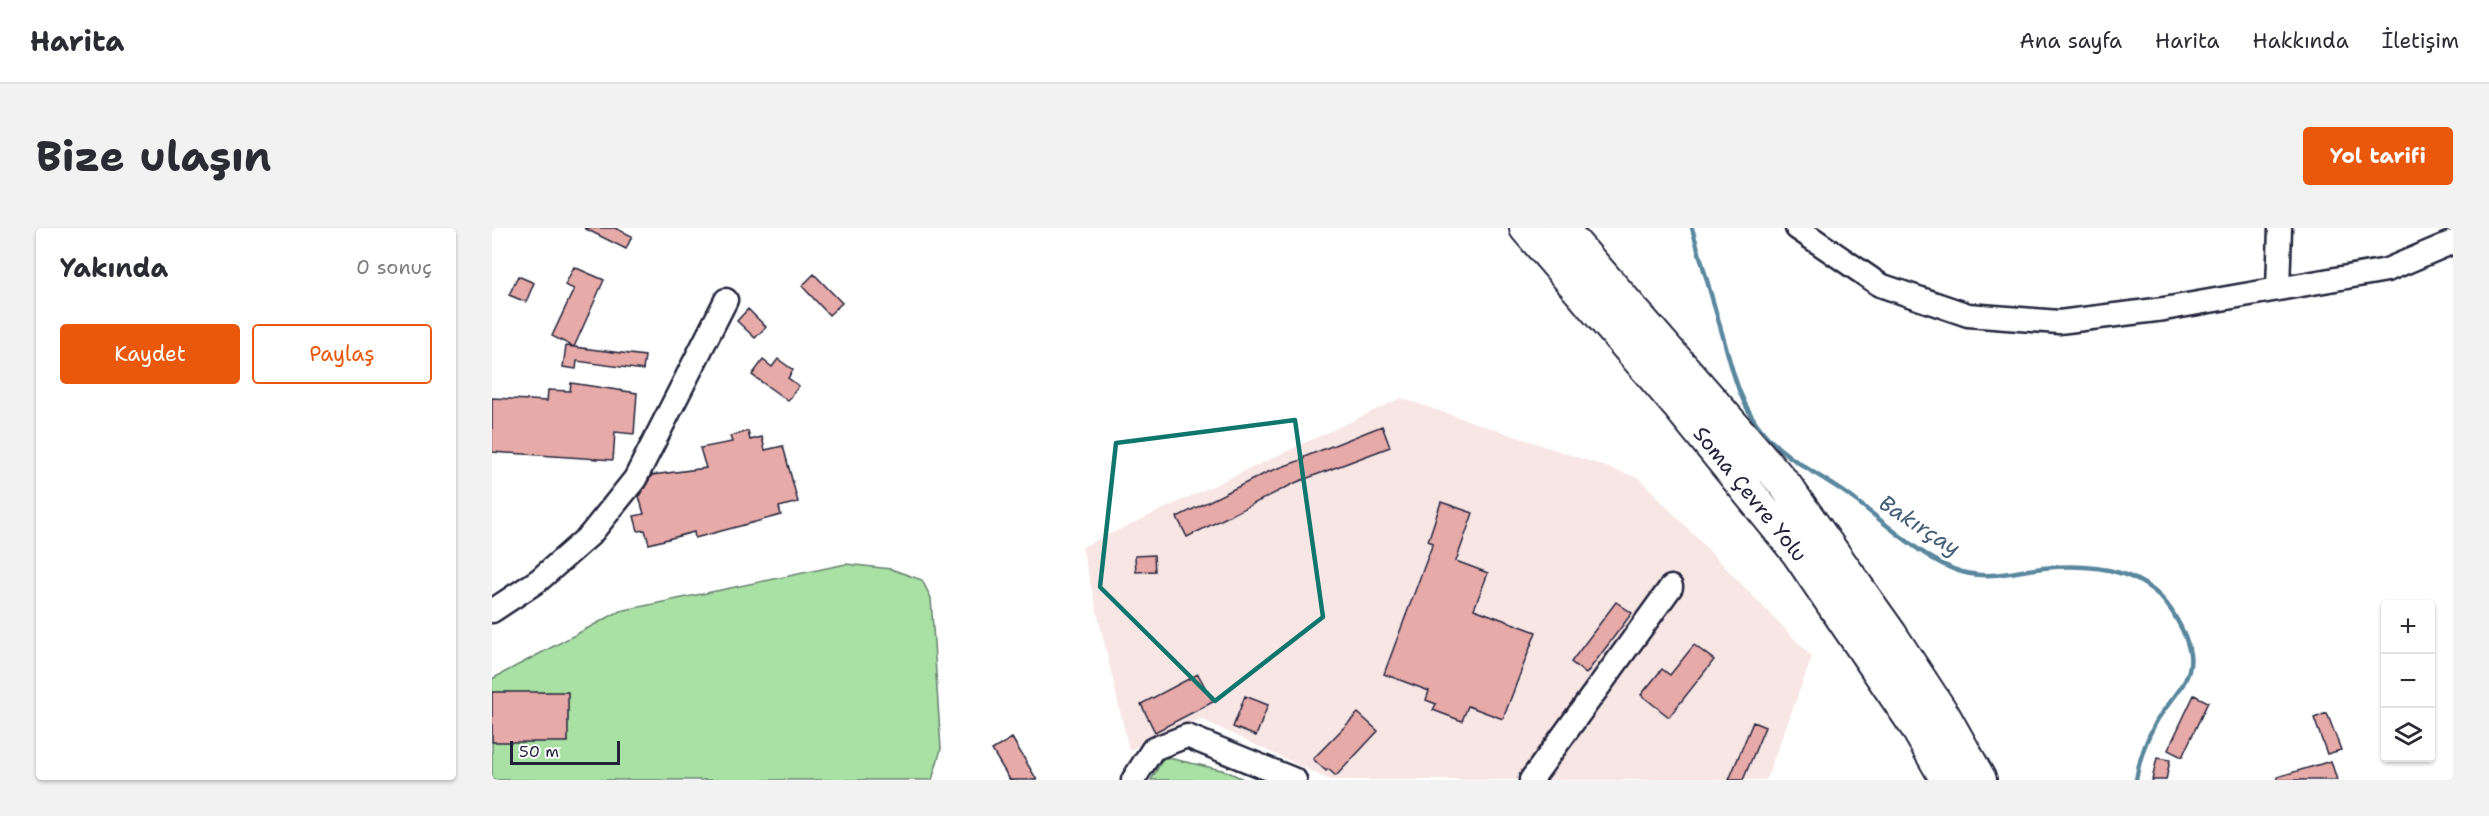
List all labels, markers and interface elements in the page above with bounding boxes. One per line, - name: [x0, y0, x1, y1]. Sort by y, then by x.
- text: Harita: [30, 22, 124, 60]
- text: Ana sayfa: [2020, 27, 2122, 55]
- text: Harita: [2155, 27, 2220, 55]
- text: Hakkında: [2253, 27, 2349, 55]
- text: İletişim: [2382, 27, 2459, 55]
- button: Yol tarifi: [2303, 127, 2453, 185]
- text: Bize ulaşın: [36, 128, 271, 184]
- text: Yakında: [60, 250, 168, 285]
- text: 0 sonuç: [356, 254, 432, 280]
- button: Kaydet: [60, 324, 240, 384]
- button: Paylaş: [252, 324, 432, 384]
- street label: Soma Çevre Yolu: [1687, 420, 1813, 568]
- water label: Bakırçay: [1873, 488, 1966, 563]
- map controls: [2381, 600, 2435, 762]
- button: +: [2381, 600, 2435, 654]
- button: −: [2381, 654, 2435, 708]
- button: layers: [2381, 708, 2435, 762]
- scale bar: [510, 738, 620, 766]
- text: 50 m: [519, 741, 559, 762]

